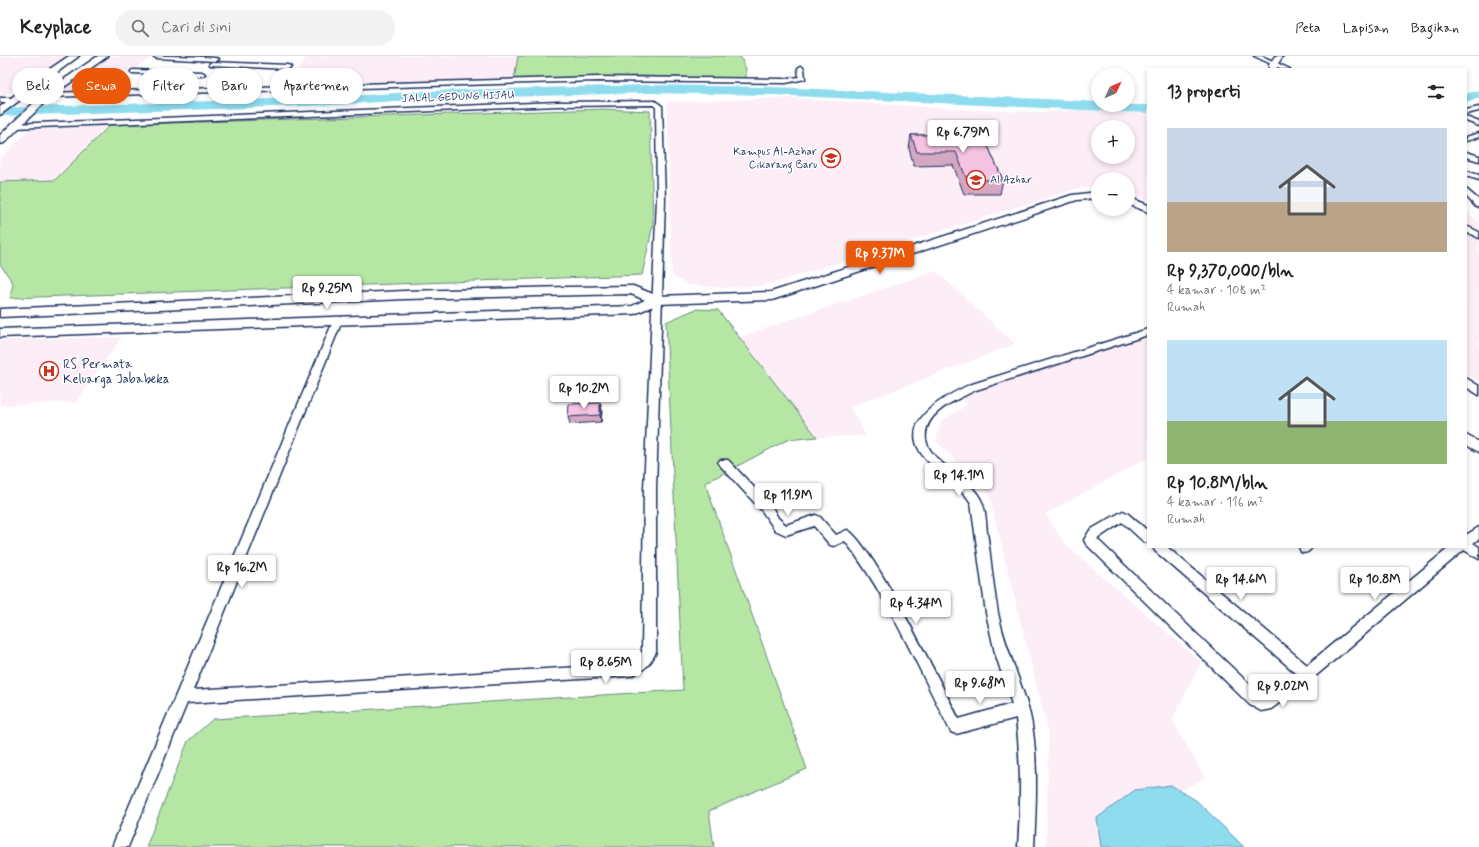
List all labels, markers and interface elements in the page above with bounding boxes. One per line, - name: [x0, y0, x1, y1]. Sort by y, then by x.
- search box: [115, 10, 395, 46]
- text: Keyplace: [20, 15, 91, 40]
- icon: search: [129, 17, 151, 39]
- text: Cari di sini: [161, 18, 231, 38]
- text: Peta: [1295, 19, 1321, 37]
- text: Lapisan: [1343, 19, 1389, 37]
- text: Bagikan: [1411, 19, 1459, 37]
- chip: Beli: [12, 68, 64, 104]
- chip: Sewa: [72, 68, 131, 104]
- chip: Filter: [139, 68, 199, 104]
- chip: Baru: [207, 68, 262, 104]
- chip: Apartemen: [270, 68, 363, 104]
- north arrow: [1091, 68, 1135, 112]
- map controls: [1091, 68, 1135, 216]
- text: 13 properti: [1167, 81, 1240, 103]
- icon: filters: [1425, 81, 1447, 103]
- street label: JALAL GEDUNG HIJAU: [402, 88, 515, 106]
- pin: Rp 6.79M: [922, 120, 1004, 154]
- button: +: [1091, 120, 1135, 164]
- text: Rp 6.79M: [936, 124, 990, 141]
- place label: Kampus Al-Azhar Cikarang Baru: [733, 145, 818, 174]
- school or university icon: Kampus Al-Azhar Cikarang Baru: [820, 147, 842, 169]
- icon: home: [1271, 154, 1343, 226]
- school or university icon: Al Azhar: [965, 169, 987, 191]
- button: −: [1091, 172, 1135, 216]
- place label: Al Azhar: [990, 173, 1032, 187]
- pin: Rp 9.37M: [839, 241, 921, 275]
- text: Rp 9.37M: [855, 245, 905, 262]
- text: Rp 9,370,000/bln: [1167, 260, 1294, 282]
- pin: Rp 9.25M: [286, 276, 368, 310]
- text: Rp 9.25M: [302, 280, 352, 297]
- text: 4 kamar · 108 m²: [1167, 282, 1266, 299]
- text: Rumah: [1167, 299, 1205, 316]
- place label: RS Permata Keluarga Jababeka: [63, 356, 170, 388]
- hospital icon: RS Permata Keluarga Jababeka: [38, 360, 60, 382]
- icon: home: [1271, 366, 1343, 438]
- pin: Rp 10.2M: [543, 376, 625, 410]
- text: Rp 10.2M: [559, 380, 609, 397]
- pin: Rp 14.1M: [918, 463, 1000, 497]
- text: Rp 14.1M: [934, 467, 984, 484]
- text: Rp 10.8M/bln: [1167, 472, 1268, 494]
- pin: Rp 11.9M: [747, 483, 829, 517]
- text: Rp 11.9M: [764, 487, 812, 504]
- text: 4 kamar · 116 m²: [1167, 494, 1263, 511]
- text: Rumah: [1167, 511, 1205, 528]
- pin: Rp 16.2M: [201, 555, 283, 589]
- text: Rp 16.2M: [217, 559, 267, 576]
- pin: Rp 14.6M: [1200, 567, 1282, 601]
- pin: Rp 10.8M: [1334, 567, 1416, 601]
- text: Rp 14.6M: [1215, 571, 1267, 588]
- text: Rp 10.8M: [1349, 571, 1401, 588]
- pin: Rp 4.34M: [875, 591, 957, 625]
- text: Rp 4.34M: [890, 595, 942, 612]
- pin: Rp 8.65M: [565, 650, 647, 684]
- text: Rp 8.65M: [580, 654, 632, 671]
- pin: Rp 9.68M: [939, 671, 1021, 705]
- pin: Rp 9.02M: [1242, 674, 1324, 708]
- text: Rp 9.68M: [954, 675, 1006, 692]
- text: Rp 9.02M: [1257, 678, 1309, 695]

